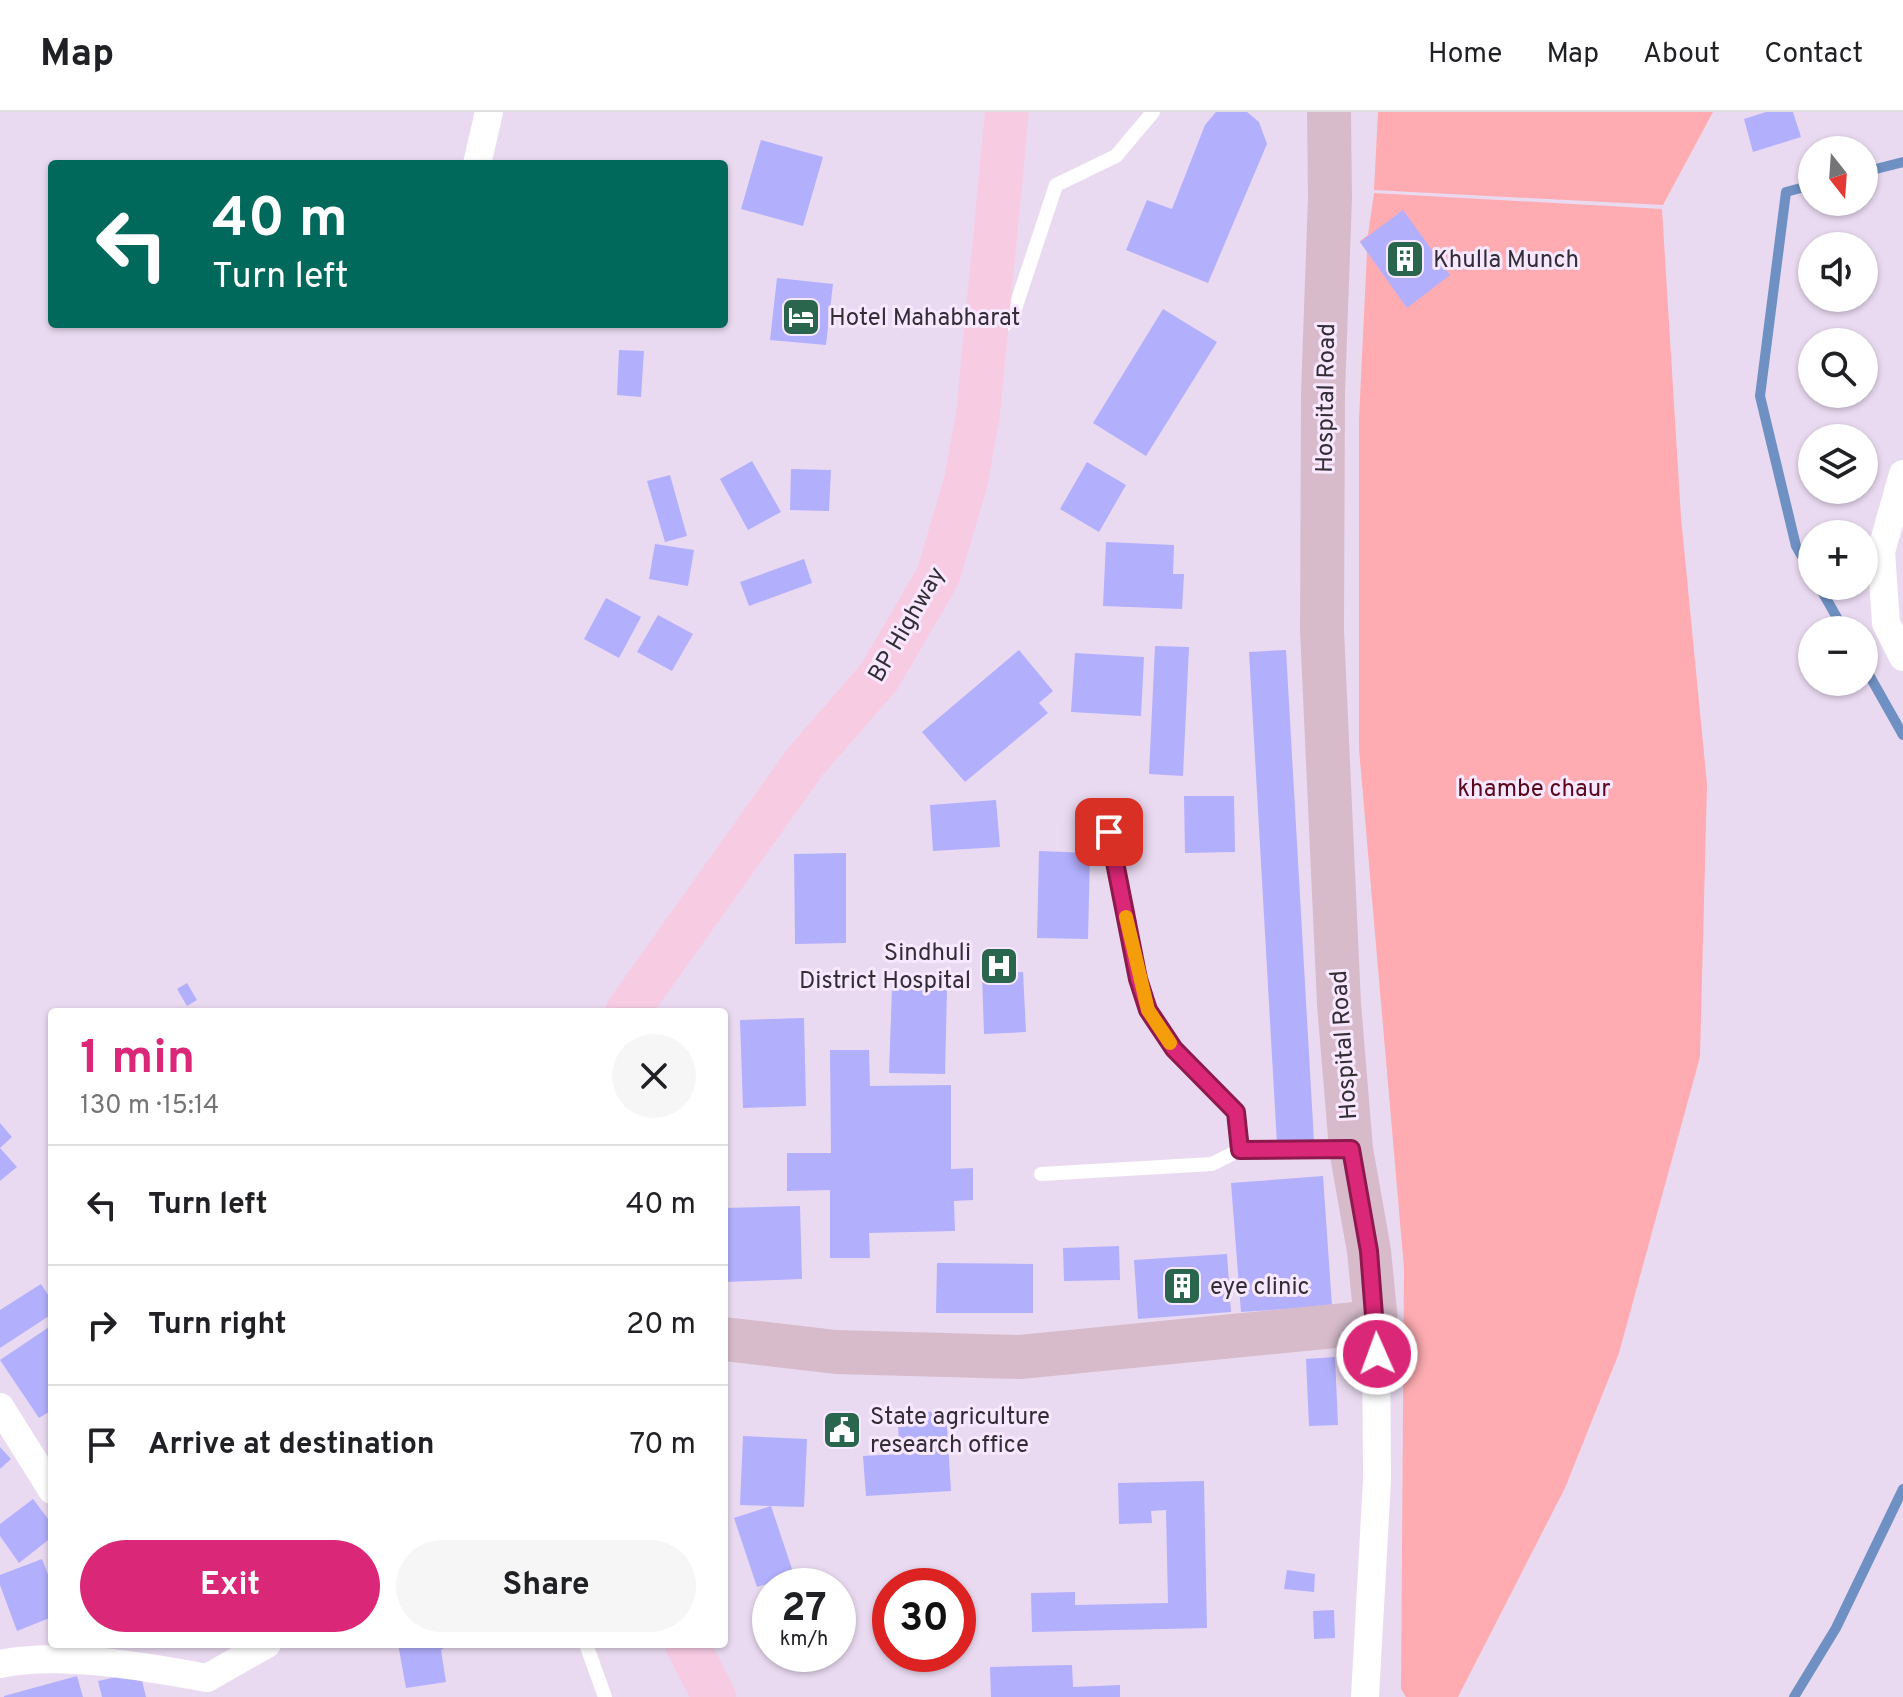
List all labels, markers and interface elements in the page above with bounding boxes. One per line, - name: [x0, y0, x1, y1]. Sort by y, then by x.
- text: Map: [40, 31, 114, 80]
- text: Home: [1428, 37, 1502, 73]
- text: Map: [1546, 37, 1599, 73]
- text: About: [1643, 37, 1720, 73]
- text: Contact: [1764, 37, 1863, 73]
- north arrow: [1798, 136, 1878, 216]
- map controls: [1798, 136, 1878, 696]
- text: 40 m: [212, 186, 348, 256]
- icon: left: [80, 192, 184, 296]
- button: sound: [1798, 232, 1878, 312]
- building icon: Khulla Munch: [1384, 238, 1426, 280]
- place label: Khulla Munch: [1433, 246, 1579, 276]
- text: Turn left: [212, 255, 349, 301]
- hotel icon: Hotel Mahabharat: [780, 296, 822, 338]
- place label: Hotel Mahabharat: [829, 304, 1020, 334]
- street label: Hospital Road: [1311, 323, 1343, 473]
- button: search: [1798, 328, 1878, 408]
- button: layers: [1798, 424, 1878, 504]
- button: +: [1798, 520, 1878, 600]
- street label: BP Highway: [863, 562, 953, 688]
- button: −: [1798, 616, 1878, 696]
- park label: khambe chaur: [1457, 775, 1611, 805]
- pin: [1075, 798, 1143, 866]
- icon: arrive: [1087, 810, 1131, 854]
- place label: Sindhuli District Hospital: [799, 939, 971, 997]
- hospital icon: Sindhuli District Hospital: [978, 945, 1020, 987]
- street label: Hospital Road: [1325, 969, 1365, 1121]
- text: 1 min: [80, 1030, 195, 1090]
- button: close: [612, 1034, 696, 1118]
- text: 130 m · 15:14: [80, 1090, 219, 1123]
- icon: left: [80, 1183, 124, 1227]
- text: Turn left: [148, 1187, 268, 1224]
- text: 40 m: [626, 1187, 696, 1224]
- building icon: eye clinic: [1161, 1265, 1203, 1307]
- place label: eye clinic: [1210, 1273, 1310, 1303]
- icon: right: [80, 1303, 124, 1347]
- text: Turn right: [148, 1307, 286, 1344]
- text: 20 m: [626, 1307, 696, 1344]
- position arrow: [1335, 1312, 1419, 1396]
- place label: State agriculture research office: [870, 1403, 1050, 1461]
- public building icon: State agriculture research office: [821, 1409, 863, 1451]
- icon: arrive: [80, 1423, 124, 1467]
- text: Arrive at destination: [148, 1427, 434, 1464]
- text: 70 m: [630, 1427, 696, 1464]
- button: Exit: [80, 1540, 380, 1632]
- button: Share: [396, 1540, 696, 1632]
- speed limit sign: 30: [872, 1568, 976, 1672]
- text: 27: [781, 1585, 827, 1635]
- text: km/h: [780, 1627, 828, 1653]

